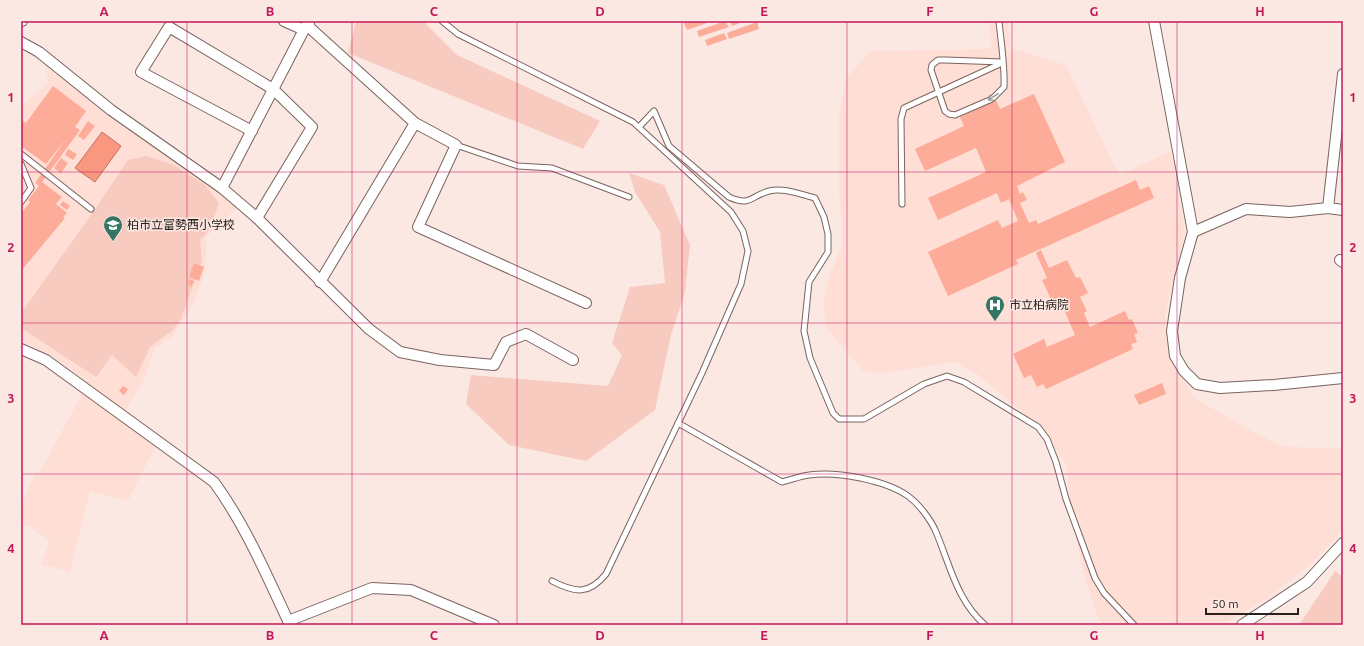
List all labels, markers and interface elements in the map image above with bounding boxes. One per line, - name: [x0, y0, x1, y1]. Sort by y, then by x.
- text: A: [99, 4, 109, 18]
- text: B: [266, 4, 275, 18]
- text: C: [430, 4, 439, 18]
- text: D: [595, 4, 605, 18]
- text: E: [760, 4, 768, 18]
- text: F: [926, 4, 934, 18]
- text: G: [1090, 4, 1099, 18]
- text: H: [1255, 4, 1265, 18]
- text: 1: [7, 90, 15, 104]
- text: 1: [1349, 90, 1357, 104]
- one-way arrow: [988, 92, 999, 101]
- school or university icon: 柏市立富勢西小学校: [102, 214, 124, 242]
- place label: 柏市立富勢西小学校: [127, 218, 235, 231]
- text: 2: [7, 240, 15, 254]
- text: 2: [1349, 240, 1357, 254]
- hospital icon: 市立柏病院: [984, 294, 1006, 322]
- place label: 市立柏病院: [1009, 298, 1069, 311]
- text: 3: [7, 391, 15, 405]
- text: 3: [1349, 391, 1357, 405]
- text: 4: [7, 541, 15, 555]
- text: 4: [1349, 541, 1357, 555]
- scale bar: [1206, 590, 1298, 616]
- text: 50 m: [1212, 597, 1239, 610]
- text: A: [99, 628, 109, 642]
- text: B: [266, 628, 275, 642]
- text: C: [430, 628, 439, 642]
- text: D: [595, 628, 605, 642]
- text: E: [760, 628, 768, 642]
- text: F: [926, 628, 934, 642]
- text: G: [1090, 628, 1099, 642]
- text: H: [1255, 628, 1265, 642]

